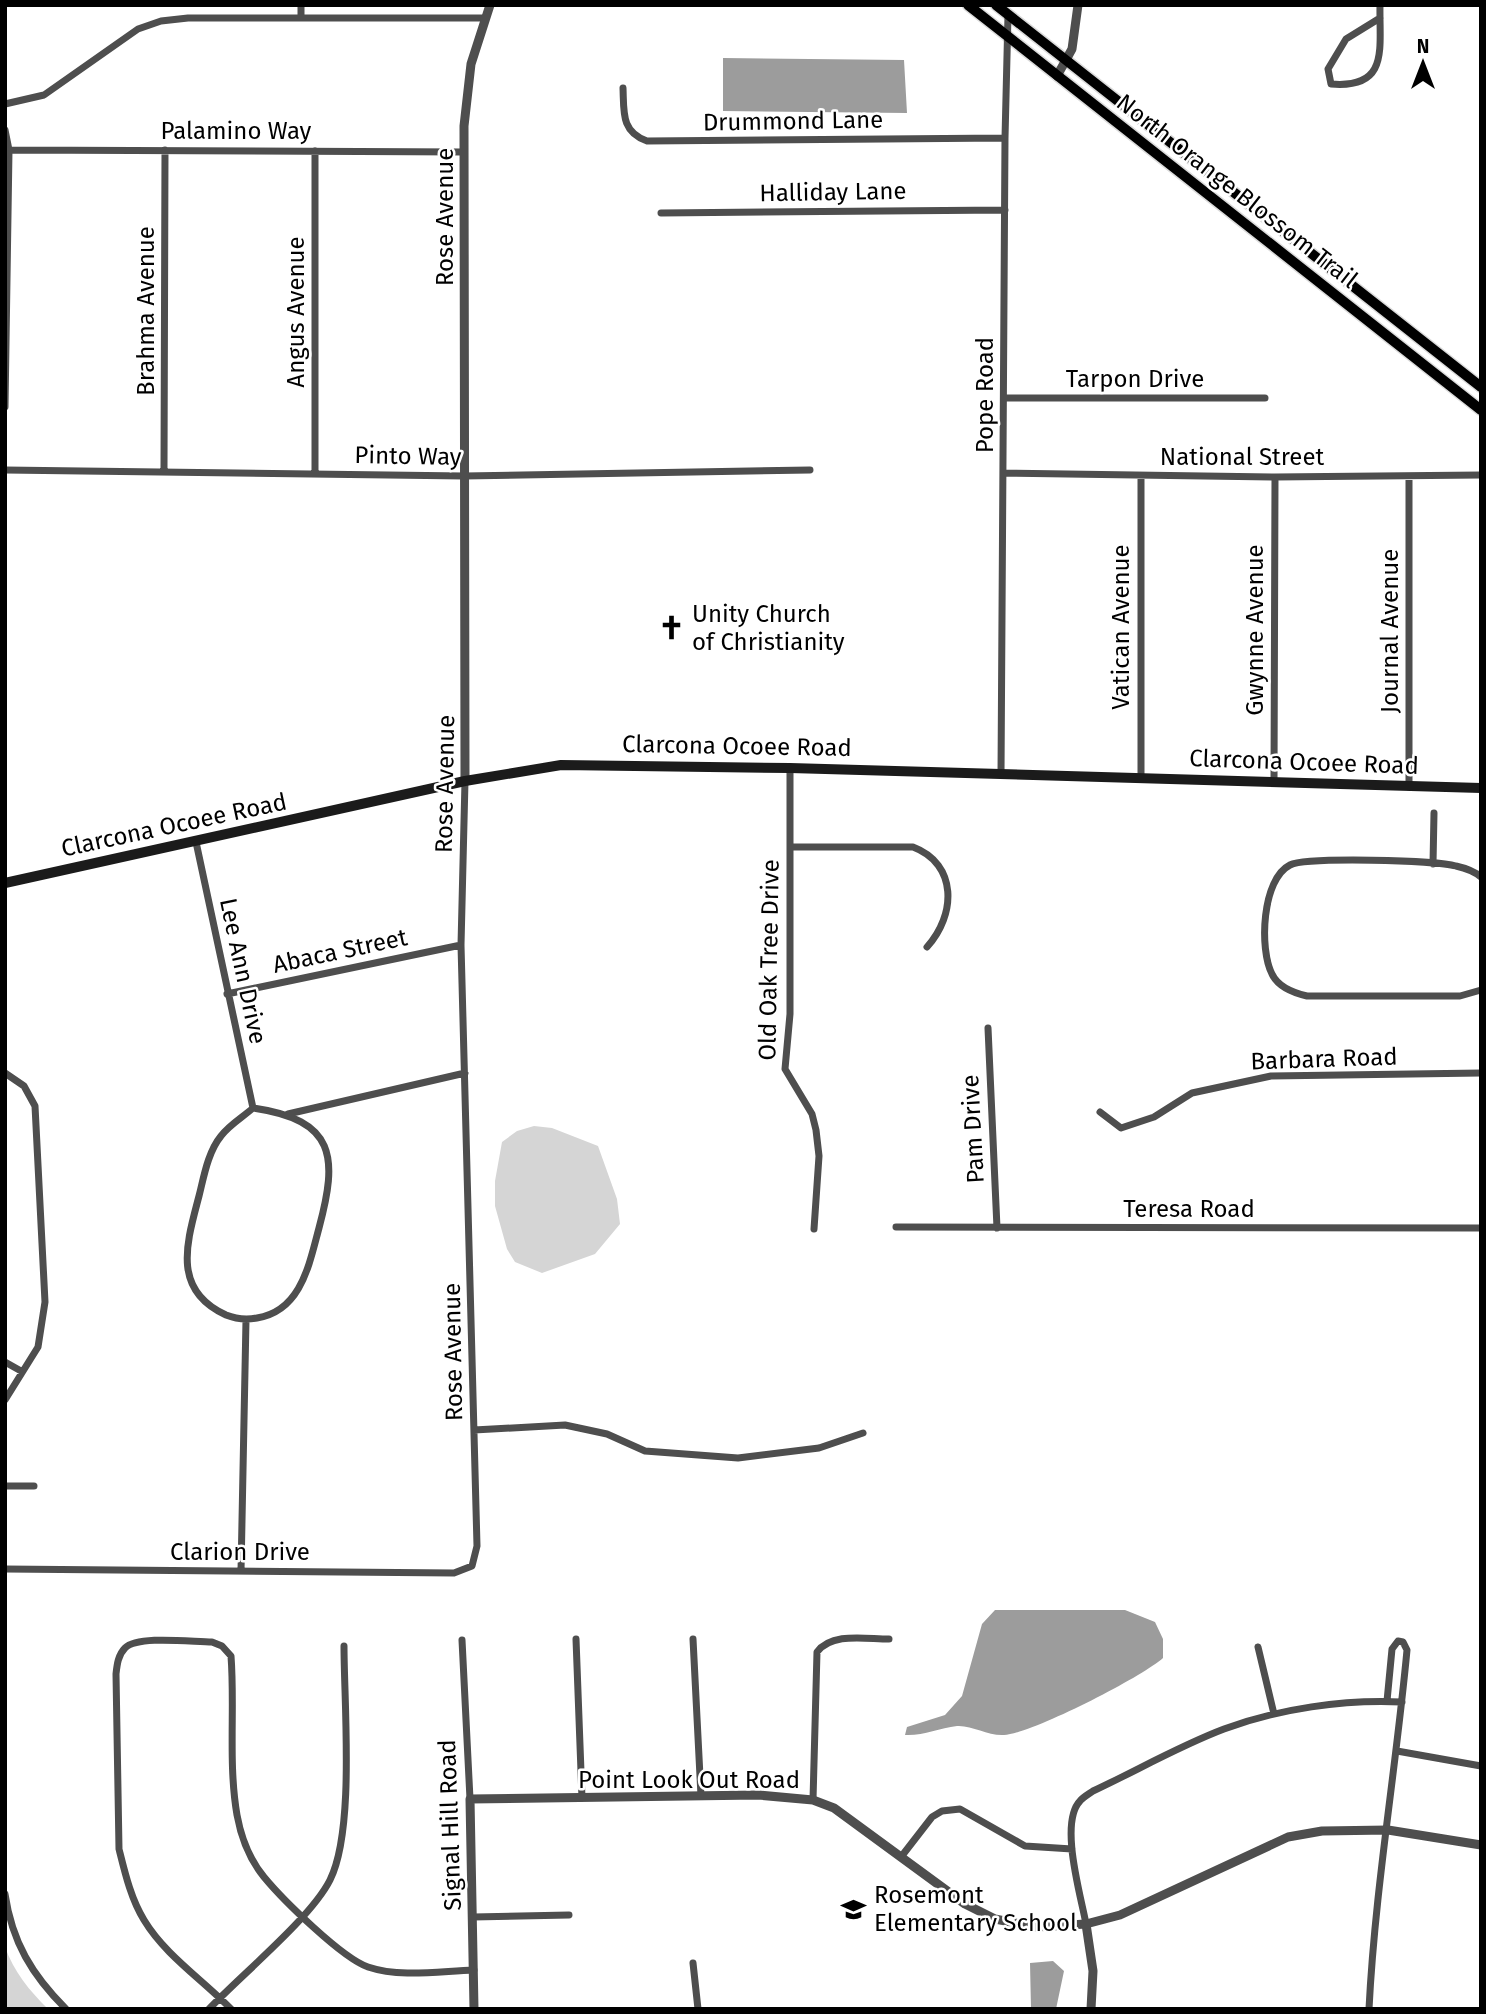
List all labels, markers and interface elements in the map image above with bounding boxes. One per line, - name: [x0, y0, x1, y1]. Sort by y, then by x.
- north arrow: [1388, 28, 1458, 98]
- text: N: [1417, 35, 1429, 58]
- street label: North Orange Blossom Trail: [1111, 88, 1363, 294]
- street label: Drummond Lane: [703, 105, 883, 137]
- street label: Palamino Way: [161, 117, 312, 145]
- street label: Rose Avenue: [431, 148, 459, 286]
- street label: Halliday Lane: [759, 177, 907, 207]
- street label: Brahma Avenue: [132, 226, 160, 396]
- street label: Angus Avenue: [282, 236, 310, 388]
- street label: Pope Road: [971, 337, 999, 453]
- street label: Tarpon Drive: [1066, 365, 1204, 393]
- street label: Pinto Way: [354, 441, 462, 471]
- street label: National Street: [1160, 443, 1324, 471]
- street label: Vatican Avenue: [1107, 544, 1135, 710]
- street label: Gwynne Avenue: [1241, 544, 1269, 716]
- street label: Journal Avenue: [1376, 549, 1404, 713]
- place label: Unity Church of Christianity: [692, 600, 845, 656]
- church icon: Unity Church of Christianity: [658, 614, 686, 642]
- street label: Rose Avenue: [430, 715, 460, 853]
- street label: Clarcona Ocoee Road: [622, 730, 852, 762]
- street label: Clarcona Ocoee Road: [1189, 744, 1419, 780]
- street label: Clarcona Ocoee Road: [59, 787, 289, 863]
- street label: Old Oak Tree Drive: [753, 859, 785, 1061]
- street label: Lee Ann Drive: [214, 896, 272, 1046]
- street label: Abaca Street: [270, 923, 410, 979]
- street label: Barbara Road: [1250, 1042, 1398, 1076]
- street label: Pam Drive: [956, 1074, 990, 1184]
- street label: Teresa Road: [1123, 1195, 1255, 1223]
- street label: Rose Avenue: [438, 1283, 468, 1421]
- street label: Clarion Drive: [170, 1538, 310, 1566]
- street label: Signal Hill Road: [433, 1739, 467, 1911]
- street label: Point Look Out Road: [578, 1766, 800, 1794]
- place label: Rosemont Elementary School: [874, 1881, 1077, 1937]
- school or university icon: Rosemont Elementary School: [840, 1895, 868, 1923]

